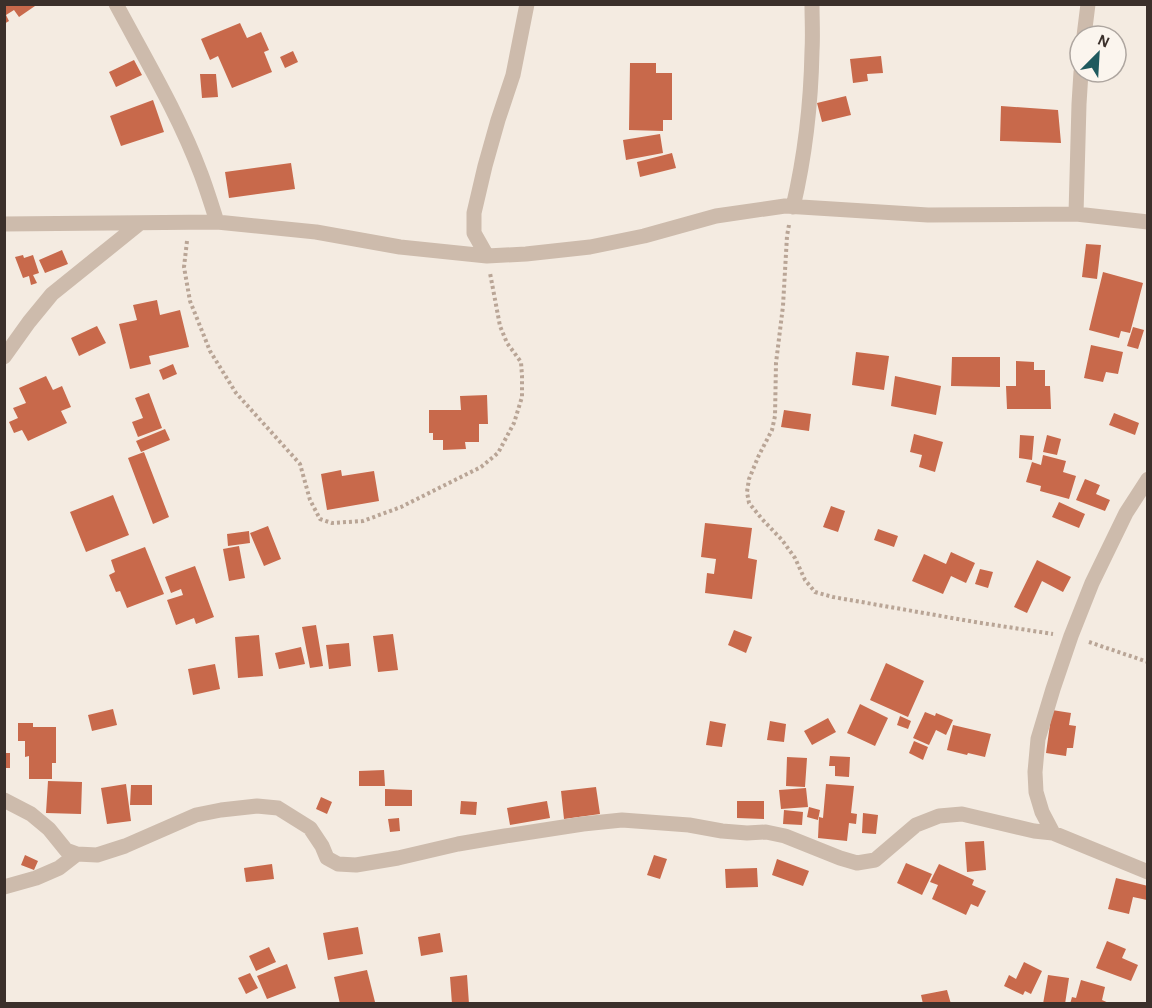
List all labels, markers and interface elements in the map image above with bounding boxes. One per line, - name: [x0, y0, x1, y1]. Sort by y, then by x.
- north arrow: [1068, 24, 1128, 84]
- text: N: [1095, 32, 1112, 51]

